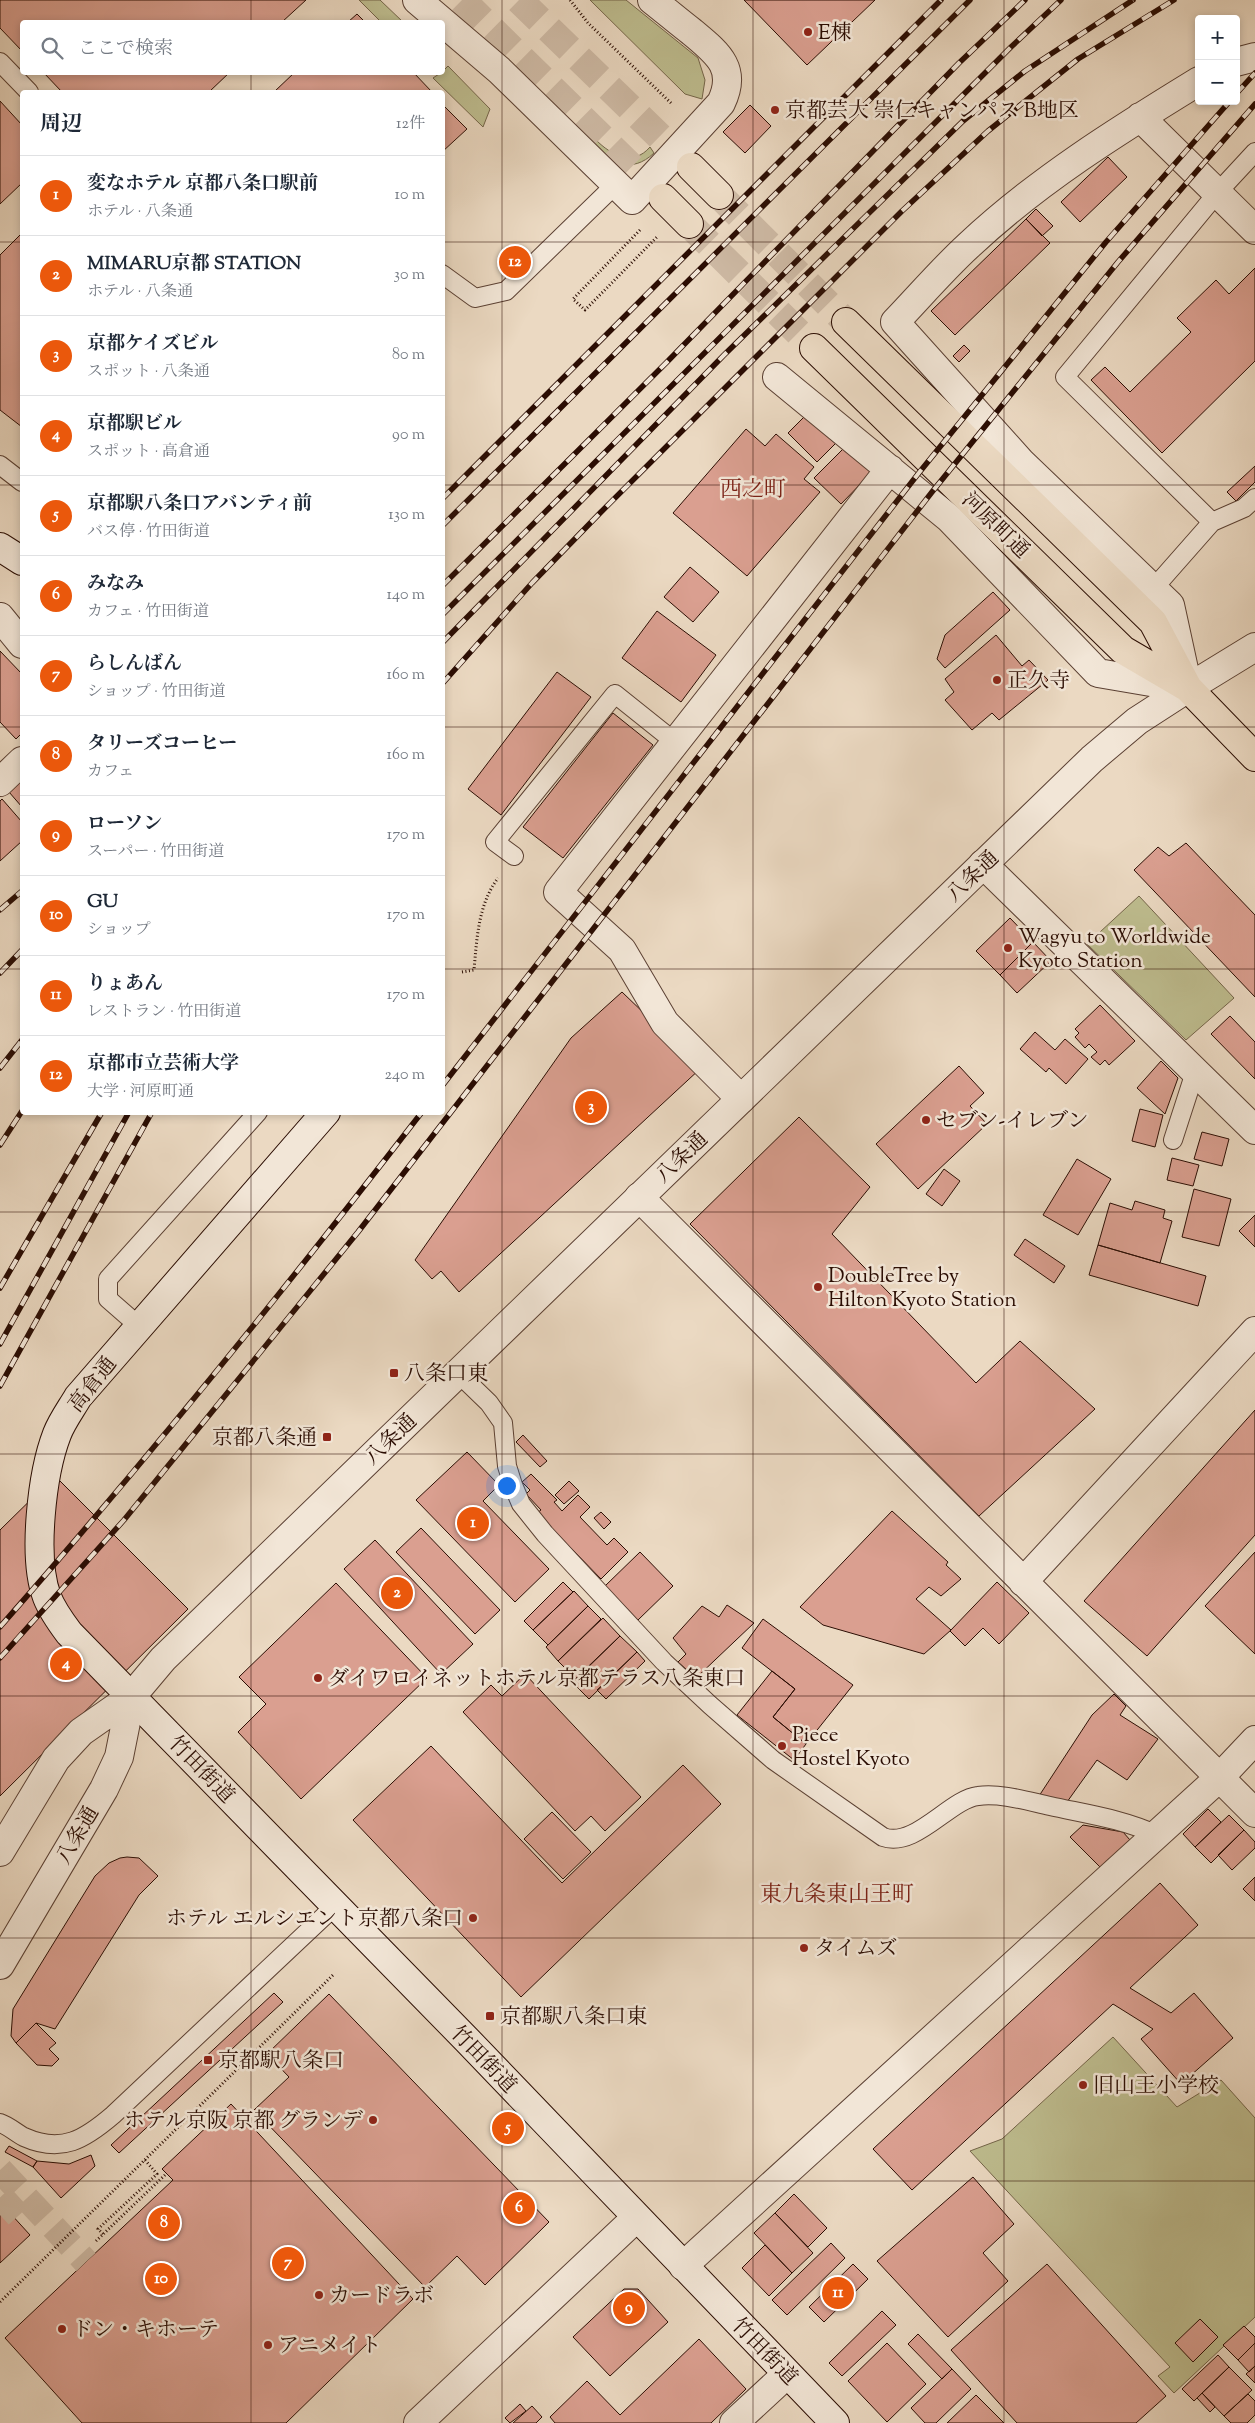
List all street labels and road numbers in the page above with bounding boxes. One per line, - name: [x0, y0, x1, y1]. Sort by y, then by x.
- street label: 河原町通: [954, 486, 1035, 566]
- street label: 八条通: [940, 845, 1006, 910]
- street label: 八条通: [649, 1126, 715, 1191]
- street label: 高倉通: [62, 1351, 125, 1419]
- street label: 八条通: [358, 1408, 424, 1473]
- street label: 竹田街道: [161, 1730, 241, 1811]
- street label: 八条通: [50, 1801, 107, 1871]
- street label: 竹田街道: [443, 2020, 523, 2101]
- street label: 竹田街道: [724, 2312, 804, 2393]

